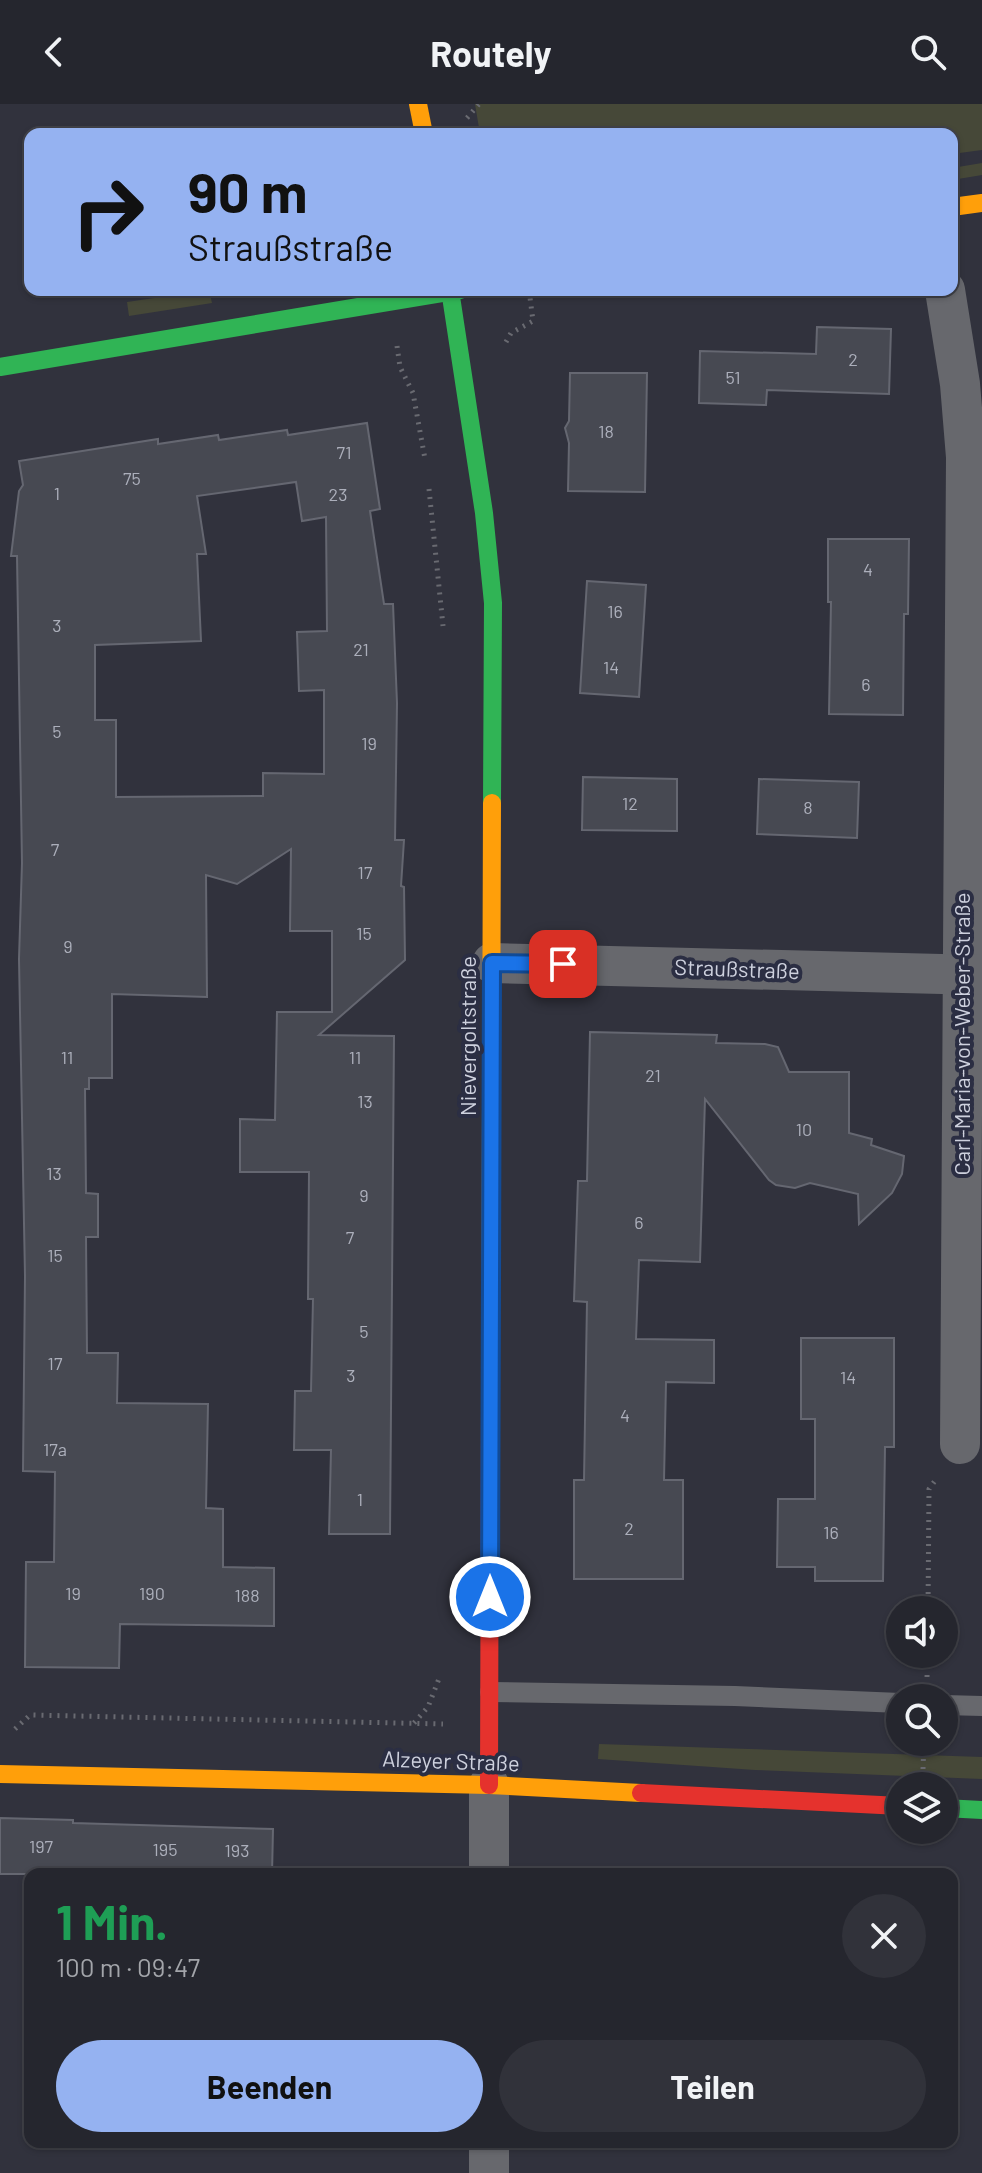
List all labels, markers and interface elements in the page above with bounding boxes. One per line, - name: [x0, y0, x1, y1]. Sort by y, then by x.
- icon: back: [32, 30, 76, 74]
- icon: search: [906, 30, 950, 74]
- text: Routely: [430, 31, 552, 74]
- text: 90 m: [188, 157, 308, 224]
- icon: right: [56, 160, 160, 264]
- text: Straußstraße: [188, 225, 393, 268]
- house number: 2: [848, 348, 858, 370]
- house number: 51: [725, 366, 741, 388]
- house number: 18: [598, 420, 614, 442]
- house number: 71: [337, 441, 351, 463]
- house number: 75: [123, 467, 141, 489]
- house number: 1: [54, 482, 60, 504]
- house number: 23: [329, 483, 347, 505]
- house number: 4: [863, 558, 873, 580]
- house number: 16: [607, 600, 623, 622]
- house number: 3: [52, 614, 62, 636]
- house number: 21: [353, 638, 369, 660]
- house number: 14: [603, 656, 619, 678]
- house number: 6: [861, 673, 871, 695]
- house number: 5: [52, 720, 62, 742]
- house number: 19: [361, 732, 377, 754]
- house number: 12: [622, 792, 638, 814]
- house number: 8: [803, 796, 813, 818]
- house number: 7: [51, 838, 60, 860]
- house number: 17: [358, 861, 373, 883]
- street label: Carl-Maria-von-Weber-Straße: [948, 893, 974, 1175]
- house number: 15: [356, 922, 372, 944]
- pin: [529, 930, 597, 998]
- house number: 9: [63, 935, 73, 957]
- icon: arrive: [541, 942, 585, 986]
- street label: Straußstraße: [674, 953, 800, 983]
- street label: Nievergoltstraße: [454, 956, 480, 1116]
- house number: 11: [61, 1046, 73, 1068]
- house number: 11: [349, 1046, 361, 1068]
- house number: 21: [645, 1064, 661, 1086]
- house number: 13: [357, 1090, 373, 1112]
- house number: 10: [796, 1118, 812, 1140]
- house number: 13: [46, 1162, 62, 1184]
- house number: 9: [359, 1184, 369, 1206]
- house number: 6: [634, 1211, 644, 1233]
- house number: 7: [346, 1226, 355, 1248]
- house number: 15: [47, 1244, 63, 1266]
- house number: 5: [359, 1320, 369, 1342]
- house number: 17: [48, 1352, 63, 1374]
- house number: 3: [346, 1364, 356, 1386]
- house number: 14: [840, 1366, 856, 1388]
- house number: 4: [620, 1404, 630, 1426]
- house number: 17a: [43, 1438, 67, 1460]
- house number: 1: [357, 1488, 363, 1510]
- house number: 2: [624, 1517, 634, 1539]
- house number: 16: [823, 1521, 839, 1543]
- position arrow: [448, 1555, 532, 1639]
- house number: 19: [65, 1582, 81, 1604]
- house number: 190: [139, 1582, 165, 1604]
- house number: 188: [234, 1584, 260, 1606]
- map controls: [886, 1596, 958, 1844]
- button: sound: [886, 1596, 958, 1668]
- button: search: [886, 1684, 958, 1756]
- street label: Alzeyer Straße: [382, 1745, 520, 1775]
- button: layers: [886, 1772, 958, 1844]
- house number: 197: [29, 1835, 54, 1857]
- house number: 195: [153, 1838, 177, 1860]
- house number: 193: [225, 1839, 249, 1861]
- text: 1 Min.: [56, 1892, 168, 1950]
- button: close: [842, 1894, 926, 1978]
- text: 100 m · 09:47: [56, 1951, 200, 1982]
- button: Beenden: [56, 2040, 483, 2132]
- button: Teilen: [499, 2040, 926, 2132]

